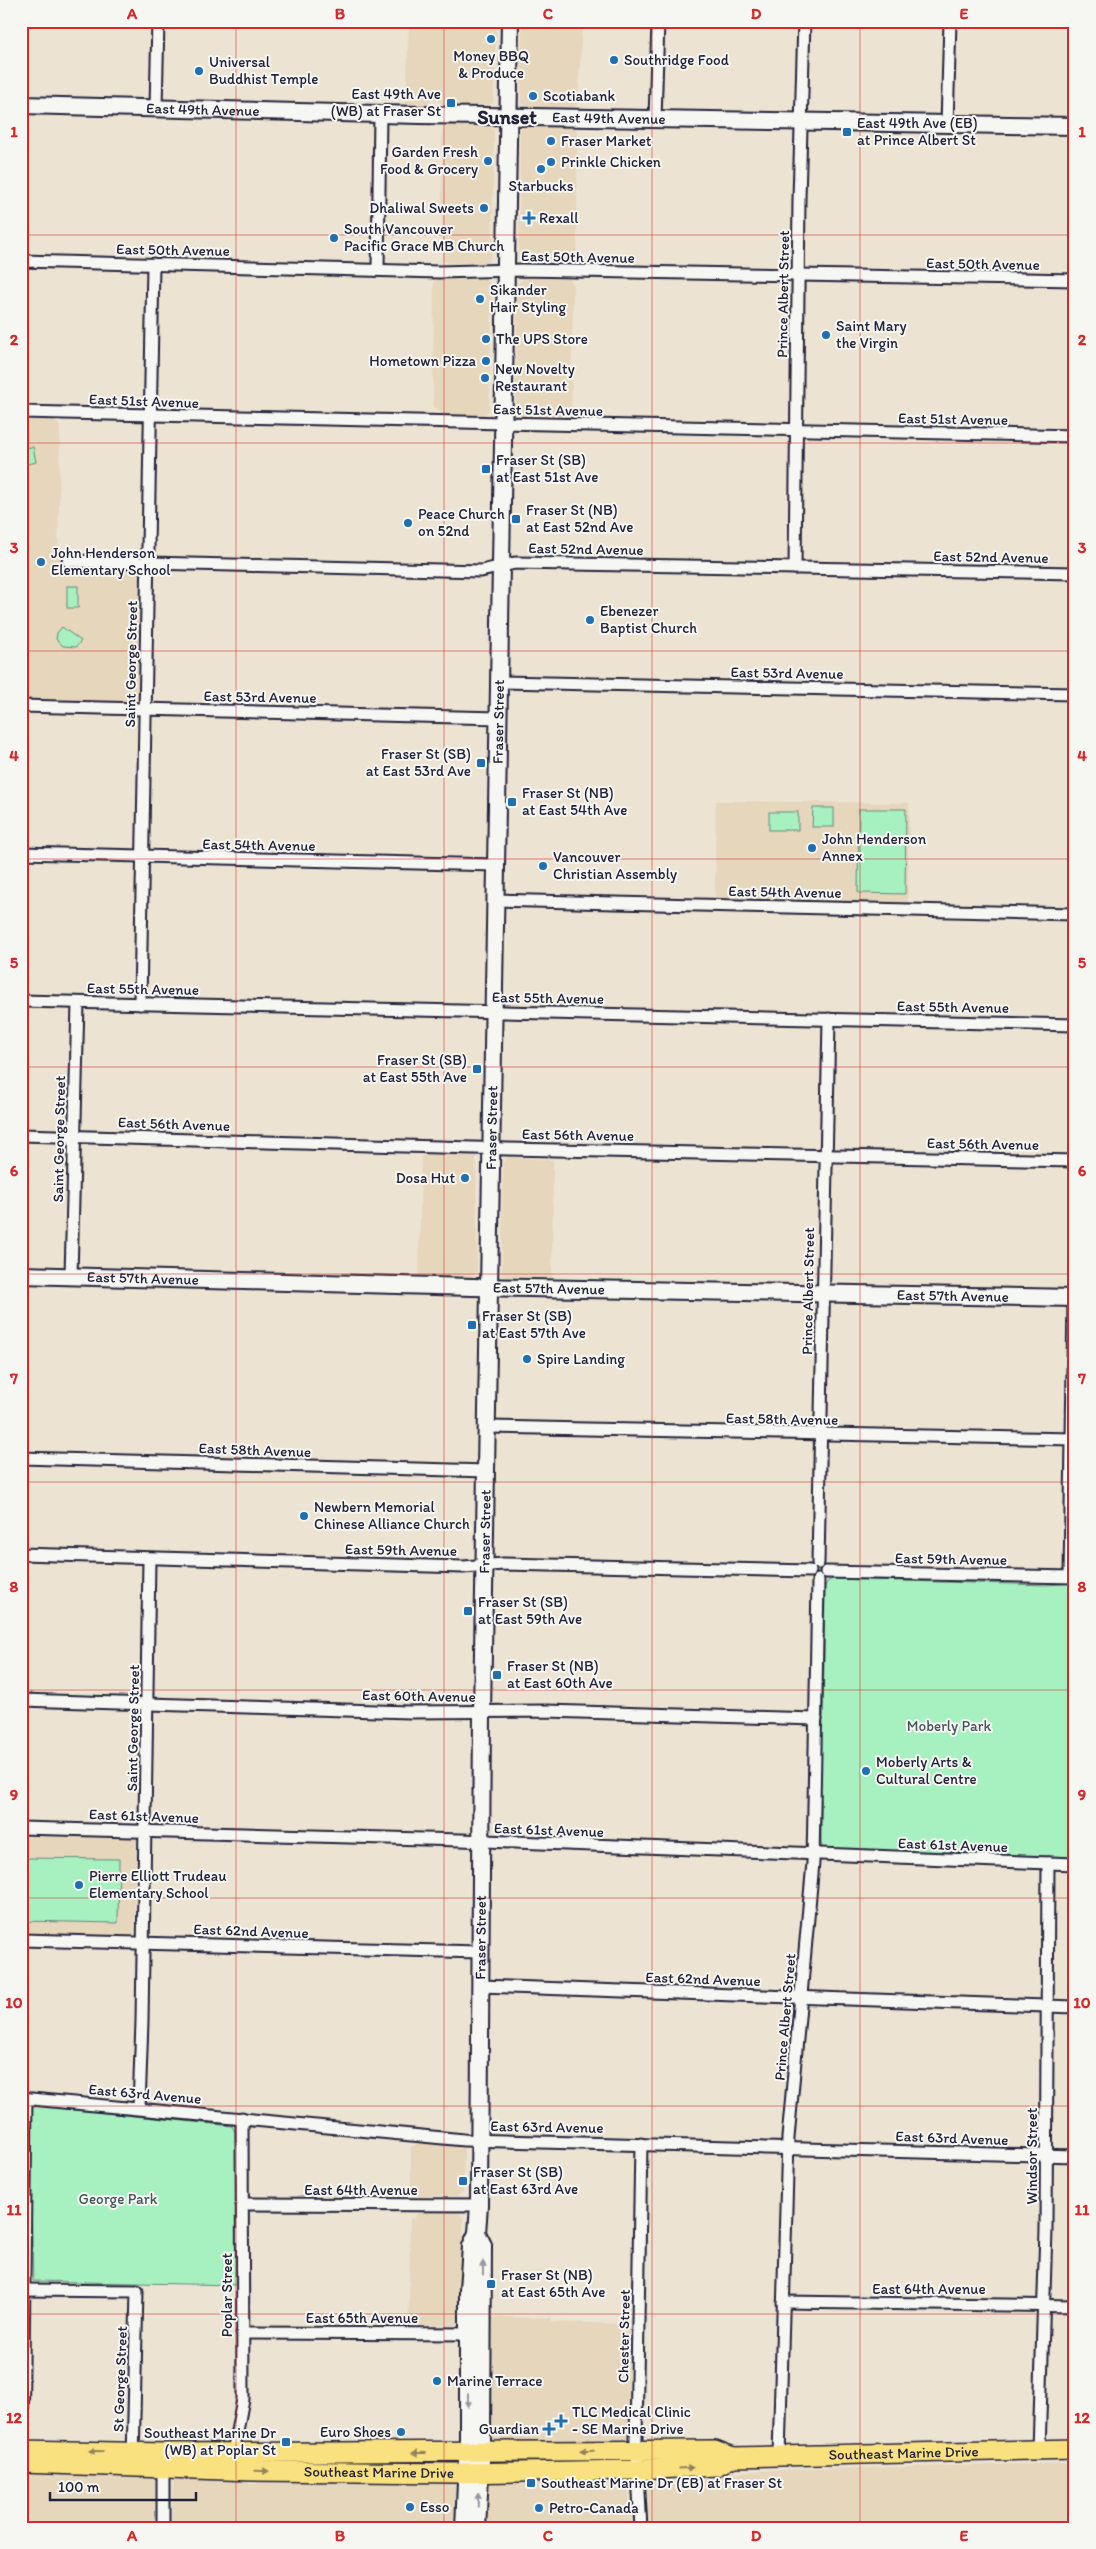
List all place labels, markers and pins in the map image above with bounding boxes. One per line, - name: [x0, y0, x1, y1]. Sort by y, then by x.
- marker: Money BBQ & Produce: [485, 33, 497, 45]
- place label: Money BBQ & Produce: [453, 47, 529, 82]
- place label: Southridge Food: [624, 51, 729, 69]
- place label: Universal Buddhist Temple: [209, 53, 318, 88]
- marker: Southridge Food: [608, 54, 620, 66]
- marker: Universal Buddhist Temple: [193, 65, 205, 77]
- place label: East 49th Ave (WB) at Fraser St: [331, 85, 441, 120]
- place label: Scotiabank: [543, 87, 616, 105]
- marker: Scotiabank: [527, 90, 539, 102]
- marker: East 49th Ave (WB) at Fraser St: [445, 97, 457, 109]
- place label: East 49th Ave (EB) at Prince Albert St: [857, 114, 978, 149]
- marker: East 49th Ave (EB) at Prince Albert St: [841, 126, 853, 138]
- place label: Fraser Market: [561, 132, 652, 150]
- marker: Fraser Market: [545, 135, 557, 147]
- place label: Garden Fresh Food & Grocery: [380, 143, 478, 178]
- place label: Prinkle Chicken: [561, 153, 661, 171]
- marker: Garden Fresh Food & Grocery: [482, 155, 494, 167]
- marker: Prinkle Chicken: [545, 156, 557, 168]
- marker: Starbucks: [535, 163, 547, 175]
- place label: Starbucks: [508, 177, 574, 195]
- place label: Dhaliwal Sweets: [369, 199, 474, 217]
- marker: Dhaliwal Sweets: [478, 202, 490, 214]
- place label: Rexall: [539, 209, 579, 227]
- marker: Rexall: [523, 212, 535, 224]
- place label: South Vancouver Pacific Grace MB Church: [344, 220, 504, 255]
- marker: South Vancouver Pacific Grace MB Church: [328, 232, 340, 244]
- place label: Sikander Hair Styling: [490, 281, 567, 316]
- marker: Sikander Hair Styling: [474, 293, 486, 305]
- place label: Saint Mary the Virgin: [836, 317, 906, 352]
- marker: Saint Mary the Virgin: [820, 329, 832, 341]
- place label: The UPS Store: [496, 330, 588, 348]
- marker: The UPS Store: [480, 333, 492, 345]
- place label: Hometown Pizza: [369, 352, 477, 370]
- marker: Hometown Pizza: [480, 355, 492, 367]
- place label: New Novelty Restaurant: [495, 360, 575, 395]
- marker: New Novelty Restaurant: [479, 372, 491, 384]
- place label: Fraser St (SB) at East 51st Ave: [496, 451, 598, 486]
- marker: Fraser St (SB) at East 51st Ave: [480, 463, 492, 475]
- place label: Fraser St (NB) at East 52nd Ave: [526, 501, 633, 536]
- place label: Peace Church on 52nd: [418, 505, 505, 540]
- marker: Fraser St (NB) at East 52nd Ave: [510, 513, 522, 525]
- marker: Peace Church on 52nd: [402, 517, 414, 529]
- place label: John Henderson Elementary School: [51, 544, 171, 579]
- marker: John Henderson Elementary School: [35, 556, 47, 568]
- place label: Ebenezer Baptist Church: [600, 602, 697, 637]
- marker: Ebenezer Baptist Church: [584, 614, 596, 626]
- place label: Fraser St (SB) at East 53rd Ave: [366, 745, 471, 780]
- marker: Fraser St (SB) at East 53rd Ave: [475, 757, 487, 769]
- place label: Fraser St (NB) at East 54th Ave: [522, 784, 627, 819]
- marker: Fraser St (NB) at East 54th Ave: [506, 796, 518, 808]
- place label: John Henderson Annex: [822, 830, 927, 865]
- marker: John Henderson Annex: [806, 842, 818, 854]
- place label: Vancouver Christian Assembly: [553, 848, 677, 883]
- marker: Vancouver Christian Assembly: [537, 860, 549, 872]
- place label: Fraser St (SB) at East 55th Ave: [363, 1051, 467, 1086]
- marker: Fraser St (SB) at East 55th Ave: [471, 1063, 483, 1075]
- place label: Dosa Hut: [396, 1169, 455, 1187]
- marker: Dosa Hut: [459, 1172, 471, 1184]
- place label: Fraser St (SB) at East 57th Ave: [482, 1307, 586, 1342]
- marker: Fraser St (SB) at East 57th Ave: [466, 1319, 478, 1331]
- place label: Spire Landing: [537, 1350, 625, 1368]
- marker: Spire Landing: [521, 1353, 533, 1365]
- place label: Newbern Memorial Chinese Alliance Church: [314, 1498, 470, 1533]
- marker: Newbern Memorial Chinese Alliance Church: [298, 1510, 310, 1522]
- place label: Fraser St (SB) at East 59th Ave: [478, 1593, 582, 1628]
- marker: Fraser St (SB) at East 59th Ave: [462, 1605, 474, 1617]
- place label: Fraser St (NB) at East 60th Ave: [507, 1657, 613, 1692]
- marker: Fraser St (NB) at East 60th Ave: [491, 1669, 503, 1681]
- place label: Moberly Arts & Cultural Centre: [876, 1753, 977, 1788]
- marker: Moberly Arts & Cultural Centre: [860, 1765, 872, 1777]
- place label: Pierre Elliott Trudeau Elementary School: [89, 1867, 227, 1902]
- marker: Pierre Elliott Trudeau Elementary School: [73, 1879, 85, 1891]
- place label: Fraser St (SB) at East 63rd Ave: [473, 2163, 578, 2198]
- marker: Fraser St (SB) at East 63rd Ave: [457, 2175, 469, 2187]
- place label: Fraser St (NB) at East 65th Ave: [501, 2266, 605, 2301]
- marker: Fraser St (NB) at East 65th Ave: [485, 2278, 497, 2290]
- place label: Marine Terrace: [447, 2372, 542, 2390]
- marker: Marine Terrace: [431, 2375, 443, 2387]
- place label: TLC Medical Clinic - SE Marine Drive: [572, 2403, 691, 2438]
- marker: TLC Medical Clinic - SE Marine Drive: [554, 2414, 568, 2428]
- place label: Guardian: [479, 2420, 539, 2438]
- place label: Euro Shoes: [320, 2423, 391, 2441]
- marker: Guardian: [543, 2423, 555, 2435]
- place label: Southeast Marine Dr (WB) at Poplar St: [144, 2424, 276, 2459]
- marker: Euro Shoes: [395, 2426, 407, 2438]
- marker: Southeast Marine Dr (WB) at Poplar St: [280, 2436, 292, 2448]
- place label: Southeast Marine Dr (EB) at Fraser St: [541, 2474, 782, 2492]
- marker: Southeast Marine Dr (EB) at Fraser St: [525, 2477, 537, 2489]
- place label: Esso: [420, 2498, 449, 2516]
- place label: Petro-Canada: [549, 2499, 639, 2517]
- marker: Esso: [404, 2501, 416, 2513]
- marker: Petro-Canada: [533, 2502, 545, 2514]

